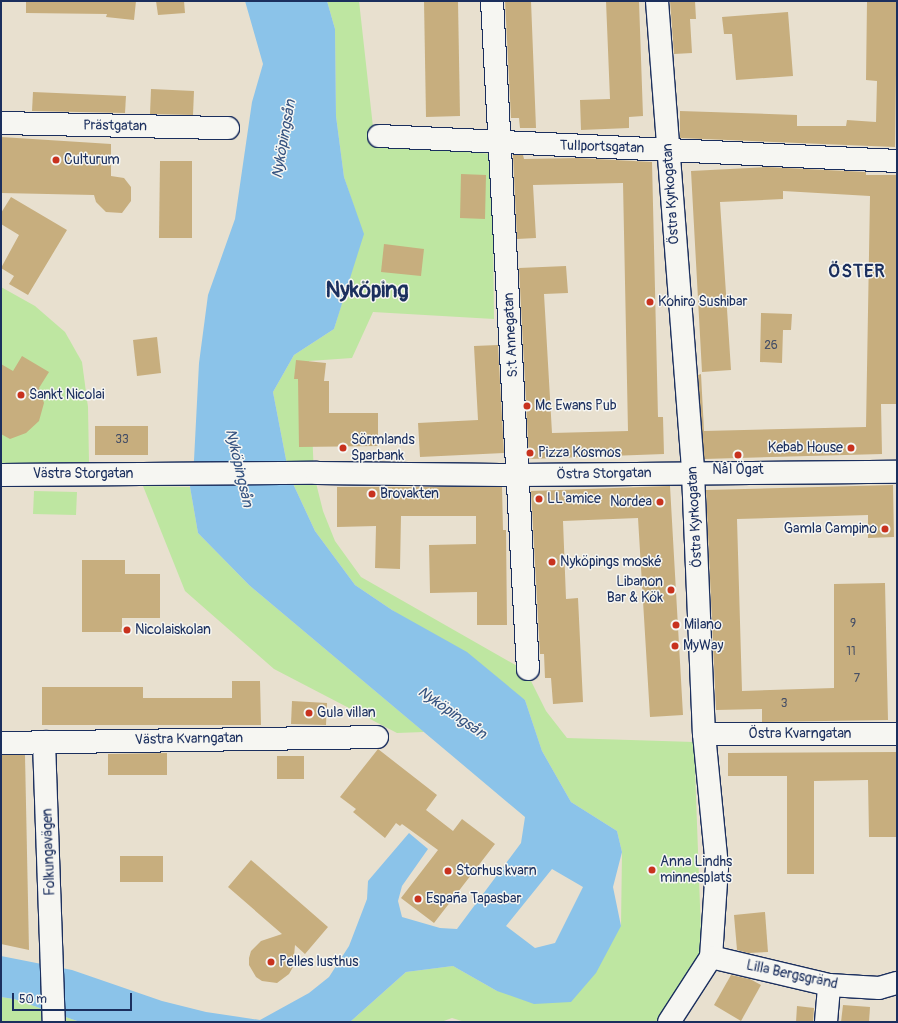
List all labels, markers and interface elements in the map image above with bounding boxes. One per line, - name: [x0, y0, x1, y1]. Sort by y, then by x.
- water label: Nyköpingsån: [268, 98, 300, 180]
- street label: Prästgatan: [83, 117, 147, 135]
- street label: Tullportsgatan: [559, 137, 645, 157]
- street label: Östra Kyrkogatan: [659, 143, 683, 245]
- place label: Culturum: [64, 152, 120, 168]
- marker: Culturum: [51, 155, 61, 165]
- district label: ÖSTER: [828, 261, 886, 283]
- district label: Nyköping: [325, 278, 409, 304]
- street label: S:t Annegatan: [500, 292, 522, 378]
- place label: Kohiro Sushibar: [658, 294, 747, 310]
- marker: Kohiro Sushibar: [645, 297, 655, 307]
- house number: 26: [764, 339, 778, 353]
- place label: Sankt Nicolai: [29, 387, 105, 403]
- marker: Sankt Nicolai: [16, 390, 26, 400]
- place label: Mc Ewans Pub: [535, 398, 617, 414]
- marker: Mc Ewans Pub: [522, 401, 532, 411]
- water label: Nyköpingsån: [221, 427, 257, 509]
- place label: Sörmlands Sparbank: [351, 432, 415, 464]
- house number: 33: [115, 433, 129, 447]
- place label: Kebab House: [768, 440, 843, 456]
- marker: Sörmlands Sparbank: [338, 443, 348, 453]
- marker: Kebab House: [846, 443, 856, 453]
- place label: Pizza Kosmos: [538, 445, 621, 461]
- marker: Pizza Kosmos: [525, 448, 535, 458]
- marker: Nål Ögat: [733, 450, 743, 460]
- place label: Nål Ögat: [712, 462, 764, 478]
- street label: Östra Storgatan: [556, 465, 652, 483]
- street label: Västra Storgatan: [33, 466, 133, 482]
- street label: Östra Kyrkogatan: [684, 466, 706, 568]
- place label: Brovakten: [380, 486, 439, 502]
- marker: Brovakten: [367, 489, 377, 499]
- place label: LL'amice: [547, 491, 601, 507]
- marker: LL'amice: [534, 494, 544, 504]
- place label: Nordea: [610, 494, 652, 510]
- marker: Nordea: [655, 497, 665, 507]
- place label: Gamla Campino: [784, 521, 877, 537]
- marker: Gamla Campino: [880, 524, 890, 534]
- place label: Nyköpings moské: [560, 554, 662, 570]
- marker: Nyköpings moské: [547, 557, 557, 567]
- place label: Libanon Bar & Kök: [607, 574, 663, 606]
- marker: Libanon Bar & Kök: [666, 585, 676, 595]
- place label: Milano: [684, 617, 722, 633]
- house number: 9: [850, 617, 856, 631]
- marker: Milano: [671, 620, 681, 630]
- place label: Nicolaiskolan: [135, 622, 211, 638]
- marker: Nicolaiskolan: [122, 625, 132, 635]
- place label: MyWay: [683, 638, 724, 654]
- marker: MyWay: [670, 641, 680, 651]
- house number: 11: [846, 645, 856, 659]
- house number: 7: [854, 672, 860, 686]
- water label: Nyköpingsån: [414, 683, 490, 743]
- house number: 3: [781, 697, 787, 711]
- place label: Gula villan: [317, 705, 376, 721]
- marker: Gula villan: [304, 708, 314, 718]
- street label: Östra Kvarngatan: [749, 726, 851, 742]
- street label: Västra Kvarngatan: [135, 730, 243, 748]
- street label: Folkungavägen: [39, 808, 59, 896]
- place label: Anna Lindhs minnesplats: [660, 854, 732, 886]
- place label: Storhus kvarn: [456, 863, 537, 879]
- marker: Anna Lindhs minnesplats: [647, 865, 657, 875]
- marker: Storhus kvarn: [443, 866, 453, 876]
- place label: España Tapasbar: [426, 891, 521, 907]
- marker: España Tapasbar: [413, 894, 423, 904]
- place label: Pelles lusthus: [279, 954, 359, 970]
- marker: Pelles lusthus: [266, 957, 276, 967]
- street label: Lilla Bergsgränd: [745, 957, 839, 993]
- scale bar: [14, 985, 134, 1011]
- text: 50 m: [19, 992, 47, 1007]

